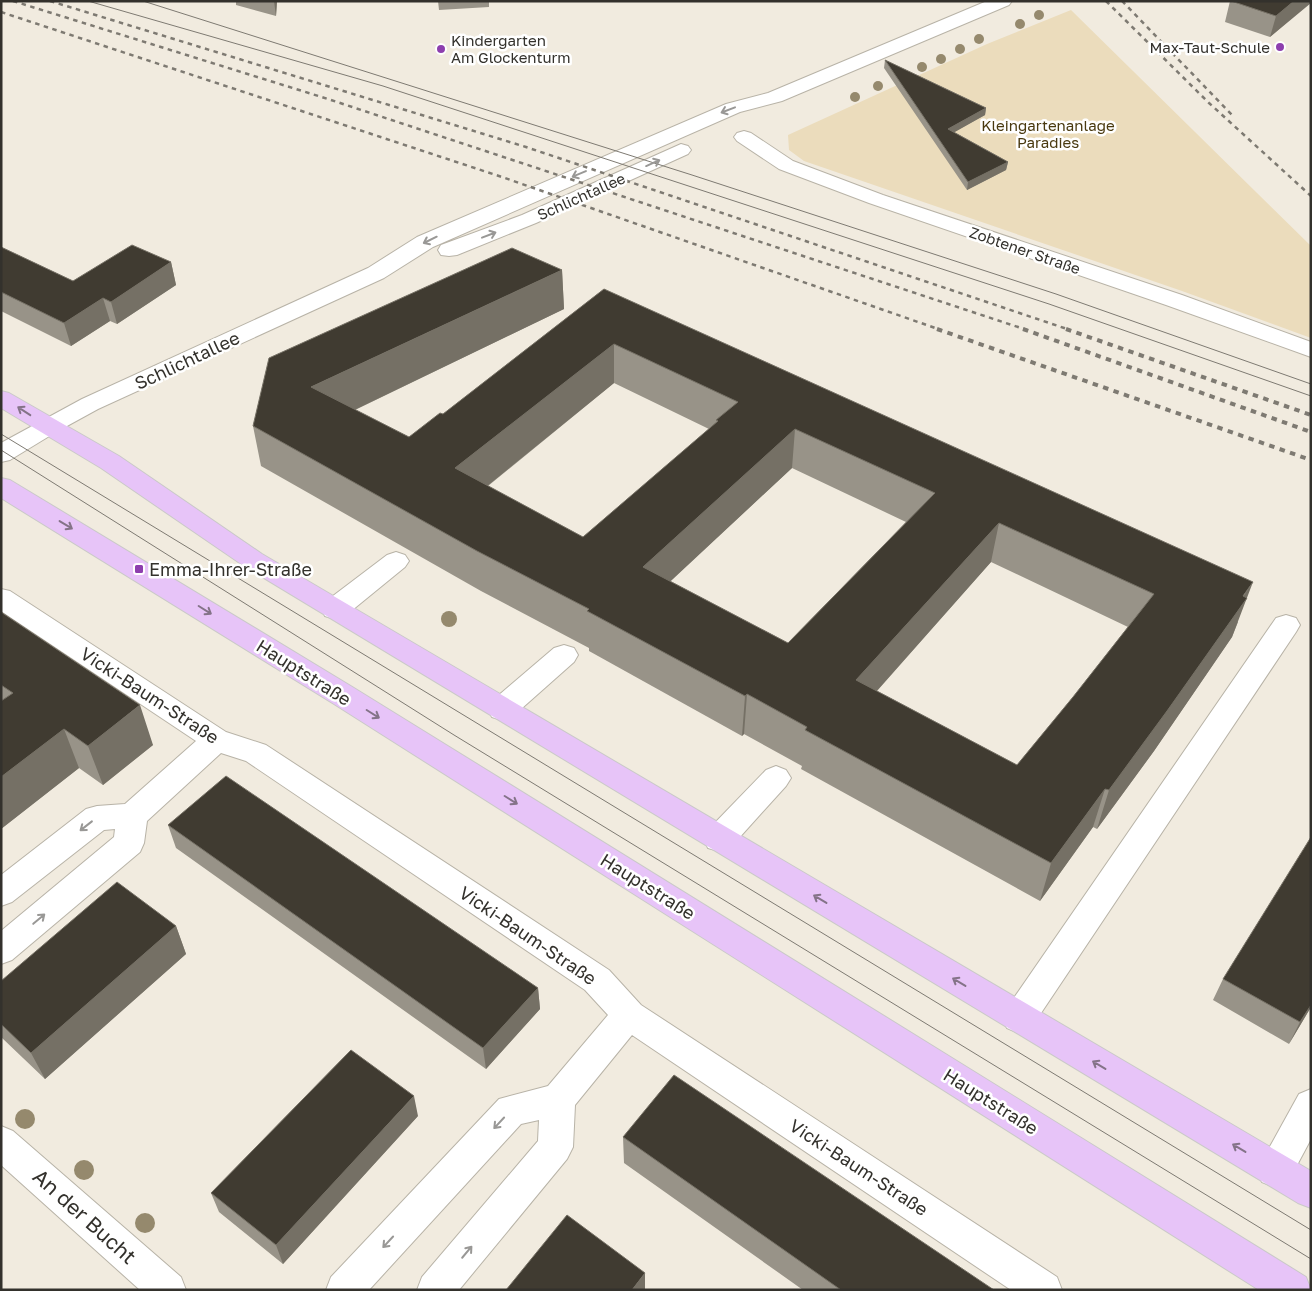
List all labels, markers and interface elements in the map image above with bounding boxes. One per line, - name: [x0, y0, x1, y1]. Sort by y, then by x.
- place label: Kindergarten Am Glockenturm: [451, 31, 571, 66]
- place label: Max-Taut-Schule: [1149, 38, 1270, 56]
- marker: Max-Taut-Schule: [1274, 41, 1286, 53]
- marker: Kindergarten Am Glockenturm: [435, 43, 447, 55]
- one-way arrow: [721, 106, 736, 115]
- park label: Kleingartenanlage Paradies: [981, 116, 1115, 151]
- one-way arrow: [645, 158, 660, 167]
- street label: Schlichtallee: [534, 168, 628, 223]
- one-way arrow: [572, 170, 587, 179]
- street label: Zobtener Straße: [967, 223, 1083, 277]
- one-way arrow: [481, 229, 496, 239]
- one-way arrow: [423, 235, 438, 245]
- street label: Schlichtallee: [131, 326, 243, 394]
- one-way arrow: [17, 406, 31, 417]
- one-way arrow: [59, 521, 73, 531]
- place label: Emma-Ihrer-Straße: [149, 558, 312, 580]
- marker: Emma-Ihrer-Straße: [133, 563, 145, 575]
- one-way arrow: [197, 606, 211, 616]
- street label: Hauptstraße: [253, 634, 355, 710]
- street label: Vicki-Baum-Straße: [77, 642, 223, 748]
- one-way arrow: [365, 710, 379, 720]
- one-way arrow: [503, 796, 517, 806]
- one-way arrow: [80, 821, 93, 832]
- street label: Hauptstraße: [597, 848, 699, 924]
- street label: Vicki-Baum-Straße: [455, 881, 601, 989]
- one-way arrow: [813, 893, 827, 903]
- one-way arrow: [32, 913, 45, 925]
- one-way arrow: [953, 977, 967, 987]
- one-way arrow: [1092, 1060, 1106, 1070]
- street label: Hauptstraße: [940, 1063, 1042, 1139]
- street label: Vicki-Baum-Straße: [786, 1114, 932, 1220]
- one-way arrow: [493, 1117, 505, 1130]
- one-way arrow: [1232, 1143, 1246, 1153]
- street label: An der Bucht: [28, 1163, 142, 1269]
- one-way arrow: [382, 1236, 394, 1249]
- one-way arrow: [461, 1246, 472, 1259]

